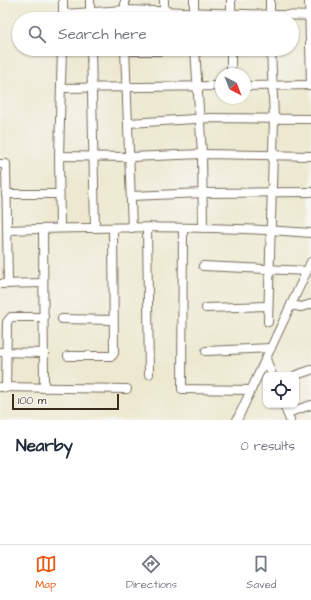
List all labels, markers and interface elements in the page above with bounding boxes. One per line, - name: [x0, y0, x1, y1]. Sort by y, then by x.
- search box: [12, 12, 299, 56]
- icon: search: [26, 23, 48, 45]
- text: Search here: [58, 24, 147, 45]
- north arrow: [215, 68, 251, 104]
- map controls: [263, 372, 299, 408]
- button: locate: [263, 372, 299, 408]
- scale bar: [12, 392, 119, 411]
- text: 100 m: [18, 393, 46, 408]
- text: Nearby: [16, 434, 73, 458]
- text: 0 results: [240, 437, 295, 455]
- tab: Map: [35, 553, 57, 592]
- tab: Directions: [126, 553, 177, 592]
- tab: Saved: [246, 553, 276, 592]

